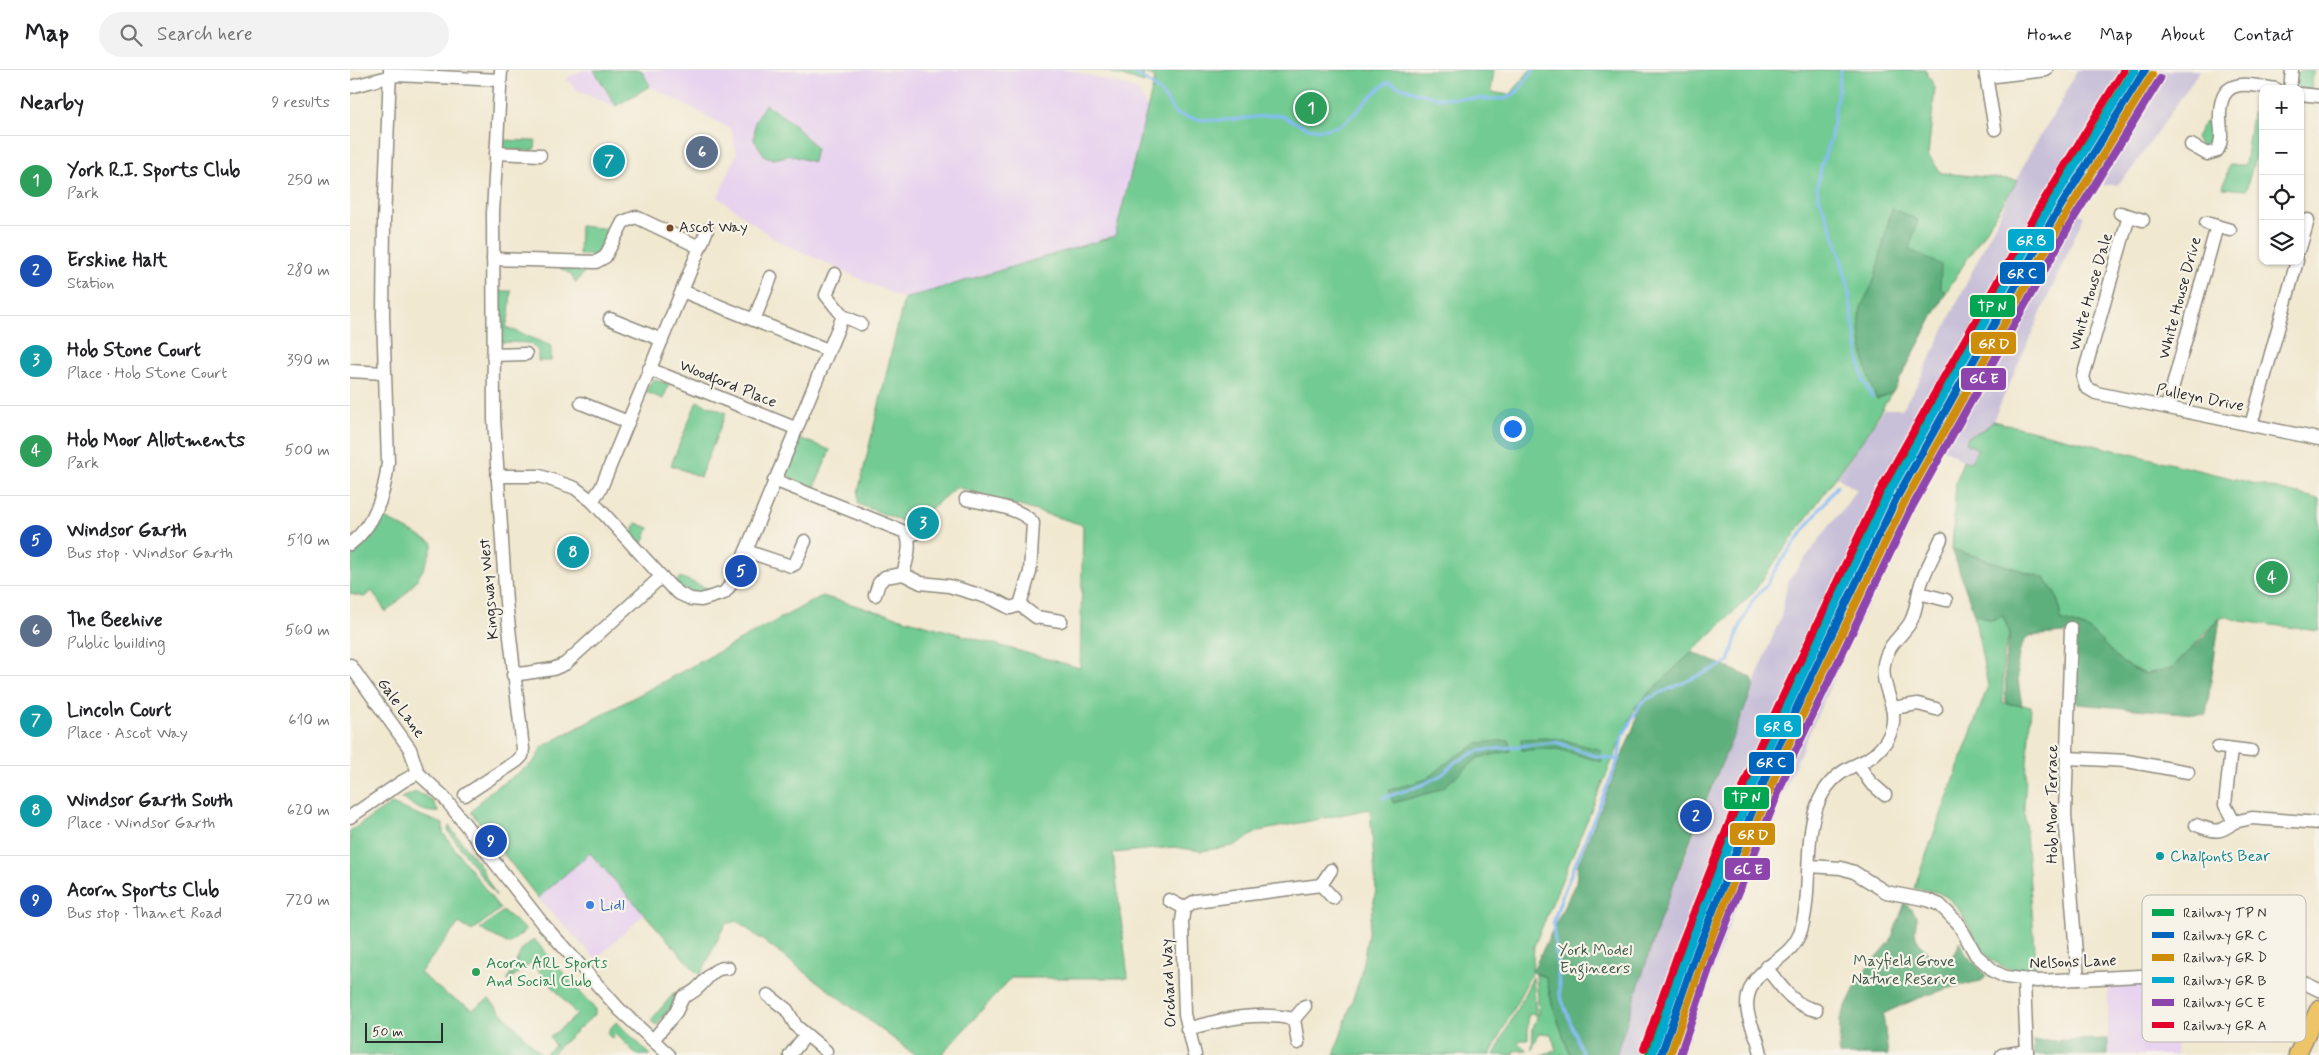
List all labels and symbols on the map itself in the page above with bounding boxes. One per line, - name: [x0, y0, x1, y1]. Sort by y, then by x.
- pin: 1: [1295, 89, 1327, 127]
- pin: 6: [686, 133, 718, 171]
- pin: 7: [593, 142, 625, 180]
- place label: Ascot Way: [679, 218, 748, 238]
- marker: Ascot Way: [665, 223, 675, 233]
- line badge: GR B: [2007, 228, 2055, 252]
- street label: White House Dale: [2064, 230, 2118, 354]
- text: GR B: [2016, 232, 2047, 250]
- street label: White House Drive: [2154, 234, 2206, 362]
- line badge: GR C: [1999, 261, 2046, 285]
- text: GR C: [2007, 265, 2037, 283]
- line badge: TP N: [1969, 294, 2016, 318]
- text: TP N: [1978, 298, 2007, 316]
- line badge: GR D: [1970, 331, 2017, 355]
- text: GR D: [1978, 335, 2010, 353]
- street label: Woodford Place: [675, 355, 780, 415]
- line badge: GC E: [1960, 367, 2007, 391]
- text: GC E: [1969, 370, 1999, 388]
- street label: Pulleyn Drive: [2154, 379, 2246, 417]
- your location: [1500, 416, 1526, 442]
- pin: 3: [907, 504, 939, 542]
- pin: 8: [557, 533, 589, 571]
- street label: Kingsway West: [474, 537, 505, 641]
- pin: 5: [725, 552, 757, 590]
- pin: 4: [2256, 558, 2288, 596]
- street label: Gale Lane: [372, 674, 430, 742]
- line badge: GR B: [1755, 714, 1802, 738]
- text: GR B: [1763, 718, 1794, 736]
- street label: Hob Moor Terrace: [2042, 744, 2063, 864]
- line badge: GR C: [1748, 751, 1795, 775]
- text: GR C: [1756, 754, 1786, 772]
- line badge: TP N: [1723, 786, 1770, 810]
- text: TP N: [1732, 789, 1761, 807]
- pin: 2: [1680, 797, 1712, 835]
- pin: 9: [475, 822, 507, 860]
- line badge: GR D: [1729, 822, 1776, 846]
- text: GR D: [1737, 826, 1769, 844]
- place label: Chalfonts Bear: [2170, 846, 2270, 869]
- marker: Chalfonts Bear: [2154, 850, 2166, 862]
- line badge: GC E: [1724, 857, 1771, 881]
- text: GC E: [1733, 861, 1763, 879]
- place label: Lidl: [600, 895, 625, 916]
- legend: [2142, 895, 2306, 1042]
- marker: Lidl: [584, 899, 596, 911]
- text: Railway TP N: [2183, 904, 2267, 922]
- text: Railway GR C: [2183, 927, 2268, 945]
- street label: Orchard Way: [1156, 938, 1182, 1028]
- park label: York Model Engineers: [1558, 940, 1632, 980]
- text: Railway GR D: [2183, 949, 2267, 967]
- street label: Nelsons Lane: [2029, 950, 2117, 974]
- park label: Mayfield Grove Nature Reserve: [1851, 951, 1957, 990]
- place label: Acorn ARL Sports And Social Club: [486, 953, 608, 992]
- marker: Acorn ARL Sports And Social Club: [470, 966, 482, 978]
- text: Railway GR B: [2183, 972, 2267, 990]
- text: Railway GC E: [2183, 994, 2265, 1012]
- text: Railway GR A: [2183, 1017, 2267, 1035]
- scale bar: [365, 1020, 442, 1043]

